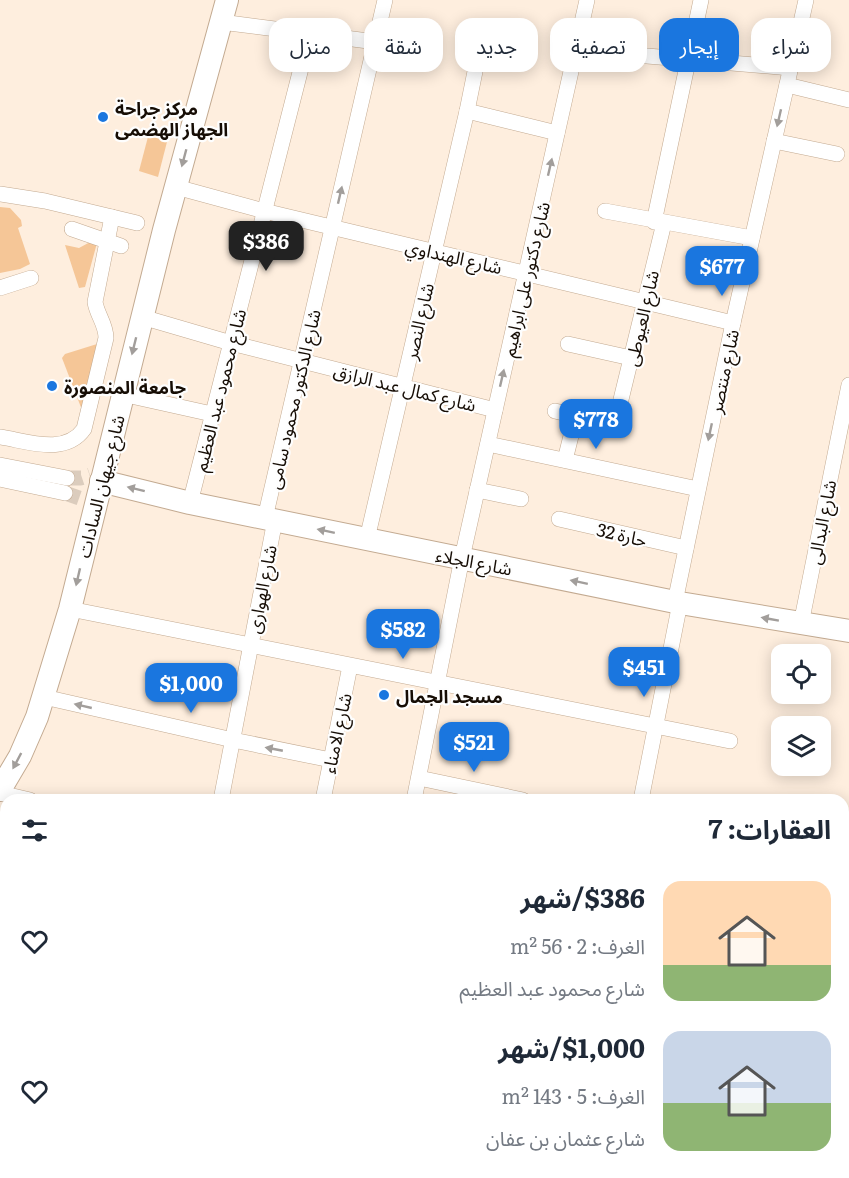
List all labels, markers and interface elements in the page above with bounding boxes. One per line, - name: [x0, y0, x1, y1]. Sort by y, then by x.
- chip: منزل: [269, 18, 352, 72]
- chip: شقة: [364, 18, 443, 72]
- chip: جديد: [455, 18, 538, 72]
- chip: تصفية: [550, 18, 647, 72]
- chip: إيجار: [659, 18, 739, 72]
- chip: شراء: [751, 18, 831, 72]
- place label: مركز جراحة الجهاز الهضمى: [115, 94, 228, 142]
- one-way arrow: [773, 109, 783, 128]
- marker: مركز جراحة الجهاز الهضمى: [96, 110, 110, 124]
- one-way arrow: [178, 149, 188, 167]
- one-way arrow: [545, 158, 555, 177]
- one-way arrow: [336, 185, 345, 204]
- street label: شارع دكتور على ابراهيم: [494, 199, 558, 360]
- pin: $386: [230, 221, 302, 272]
- text: $386: [243, 225, 289, 255]
- street label: شارع الهنداوي: [403, 232, 505, 282]
- pin: $677: [686, 246, 758, 297]
- text: $677: [699, 250, 745, 280]
- street label: شارع العيوطى: [617, 267, 667, 369]
- street label: شارع النصر: [396, 280, 442, 363]
- street label: شارع محمود عبد العظيم: [186, 306, 254, 475]
- street label: شارع الدكتور محمود سامى: [259, 306, 329, 492]
- street label: شارع منتصر: [701, 327, 747, 417]
- one-way arrow: [129, 337, 139, 356]
- street label: شارع كمال عبد الرازق: [330, 356, 479, 420]
- one-way arrow: [498, 369, 508, 387]
- place label: جامعة المنصورة: [64, 373, 186, 400]
- marker: جامعة المنصورة: [45, 379, 59, 393]
- pin: $778: [560, 399, 632, 450]
- text: $778: [573, 403, 619, 433]
- street label: شارع جيهان السادات: [69, 412, 133, 561]
- one-way arrow: [705, 423, 714, 442]
- street label: شارع البدالى: [800, 477, 844, 567]
- one-way arrow: [126, 484, 145, 494]
- street label: حارة 32: [594, 515, 650, 553]
- one-way arrow: [316, 526, 335, 535]
- street label: شارع الجلاء: [433, 540, 515, 584]
- street label: شارع الهوارى: [239, 542, 285, 636]
- one-way arrow: [73, 567, 82, 586]
- one-way arrow: [569, 577, 588, 586]
- pin: $582: [367, 609, 439, 660]
- text: $582: [380, 613, 426, 643]
- one-way arrow: [761, 614, 780, 623]
- map controls: [771, 644, 831, 776]
- button: locate: [771, 644, 831, 704]
- pin: $451: [608, 647, 680, 698]
- text: $451: [622, 651, 666, 681]
- pin: $1,000: [142, 663, 240, 714]
- text: $1,000: [159, 667, 223, 697]
- place label: مسجد الجمال: [396, 682, 503, 709]
- marker: مسجد الجمال: [377, 688, 391, 702]
- street label: شارع الامناء: [314, 690, 360, 776]
- one-way arrow: [73, 701, 92, 710]
- button: layers: [771, 716, 831, 776]
- pin: $521: [438, 722, 510, 773]
- text: $521: [453, 726, 495, 756]
- one-way arrow: [264, 744, 283, 753]
- one-way arrow: [12, 753, 22, 770]
- text: العقارات: 7: [708, 808, 831, 847]
- icon: filters: [18, 814, 51, 847]
- text: $386/شهر: [521, 877, 645, 916]
- icon: home: [711, 905, 783, 977]
- icon: heart: [18, 925, 51, 958]
- text: الغرف: 2 · 56 m²: [510, 930, 645, 960]
- text: شارع محمود عبد العظيم: [459, 972, 645, 1002]
- text: $1,000/شهر: [498, 1027, 645, 1066]
- icon: home: [711, 1055, 783, 1127]
- icon: heart: [18, 1075, 51, 1108]
- text: الغرف: 5 · 143 m²: [502, 1080, 645, 1110]
- text: شارع عثمان بن عفان: [486, 1122, 645, 1152]

